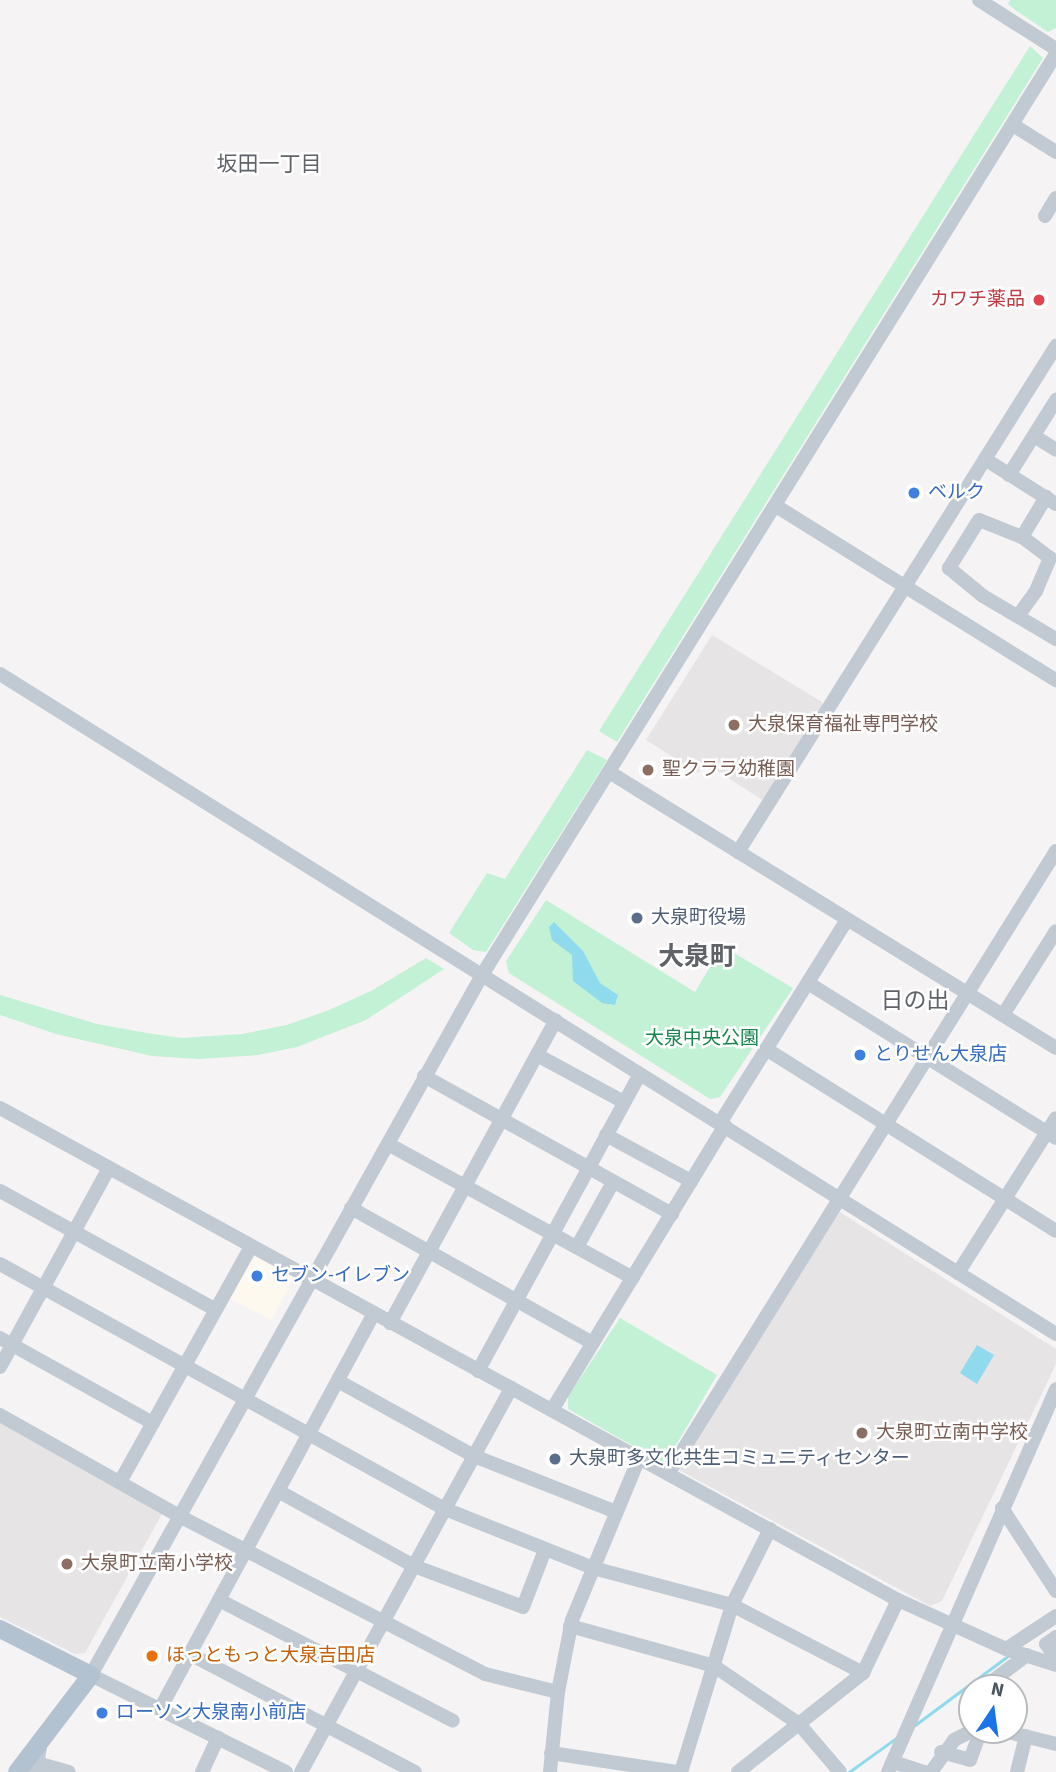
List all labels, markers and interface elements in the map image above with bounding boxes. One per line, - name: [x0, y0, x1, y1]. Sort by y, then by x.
- district label: 坂田一丁目: [217, 151, 321, 177]
- place label: カワチ薬品: [930, 289, 1025, 311]
- marker: カワチ薬品: [1031, 292, 1047, 308]
- place label: ベルク: [928, 482, 985, 504]
- marker: ベルク: [906, 485, 922, 501]
- place label: 大泉保育福祉専門学校: [748, 714, 938, 736]
- marker: 大泉保育福祉専門学校: [726, 717, 742, 733]
- place label: 聖クララ幼稚園: [662, 759, 795, 781]
- marker: 聖クララ幼稚園: [640, 762, 656, 778]
- place label: 大泉町役場: [651, 907, 746, 929]
- marker: 大泉町役場: [629, 910, 645, 926]
- district label: 大泉町: [658, 941, 736, 973]
- district label: 日の出: [881, 987, 949, 1015]
- park label: 大泉中央公園: [645, 1028, 759, 1050]
- place label: とりせん大泉店: [874, 1044, 1007, 1066]
- marker: とりせん大泉店: [852, 1047, 868, 1063]
- place label: セブン-イレブン: [271, 1265, 410, 1287]
- marker: セブン-イレブン: [249, 1268, 265, 1284]
- place label: 大泉町立南中学校: [876, 1422, 1028, 1444]
- marker: 大泉町立南中学校: [854, 1425, 870, 1441]
- place label: 大泉町多文化共生コミュニティセンター: [569, 1448, 911, 1470]
- marker: 大泉町多文化共生コミュニティセンター: [547, 1451, 563, 1467]
- place label: 大泉町立南小学校: [81, 1553, 233, 1575]
- marker: 大泉町立南小学校: [59, 1556, 75, 1572]
- place label: ほっともっと大泉吉田店: [166, 1645, 375, 1667]
- marker: ほっともっと大泉吉田店: [144, 1648, 160, 1664]
- north arrow: [958, 1674, 1028, 1744]
- text: N: [988, 1675, 1007, 1705]
- place label: ローソン大泉南小前店: [116, 1702, 306, 1724]
- marker: ローソン大泉南小前店: [94, 1705, 110, 1721]

